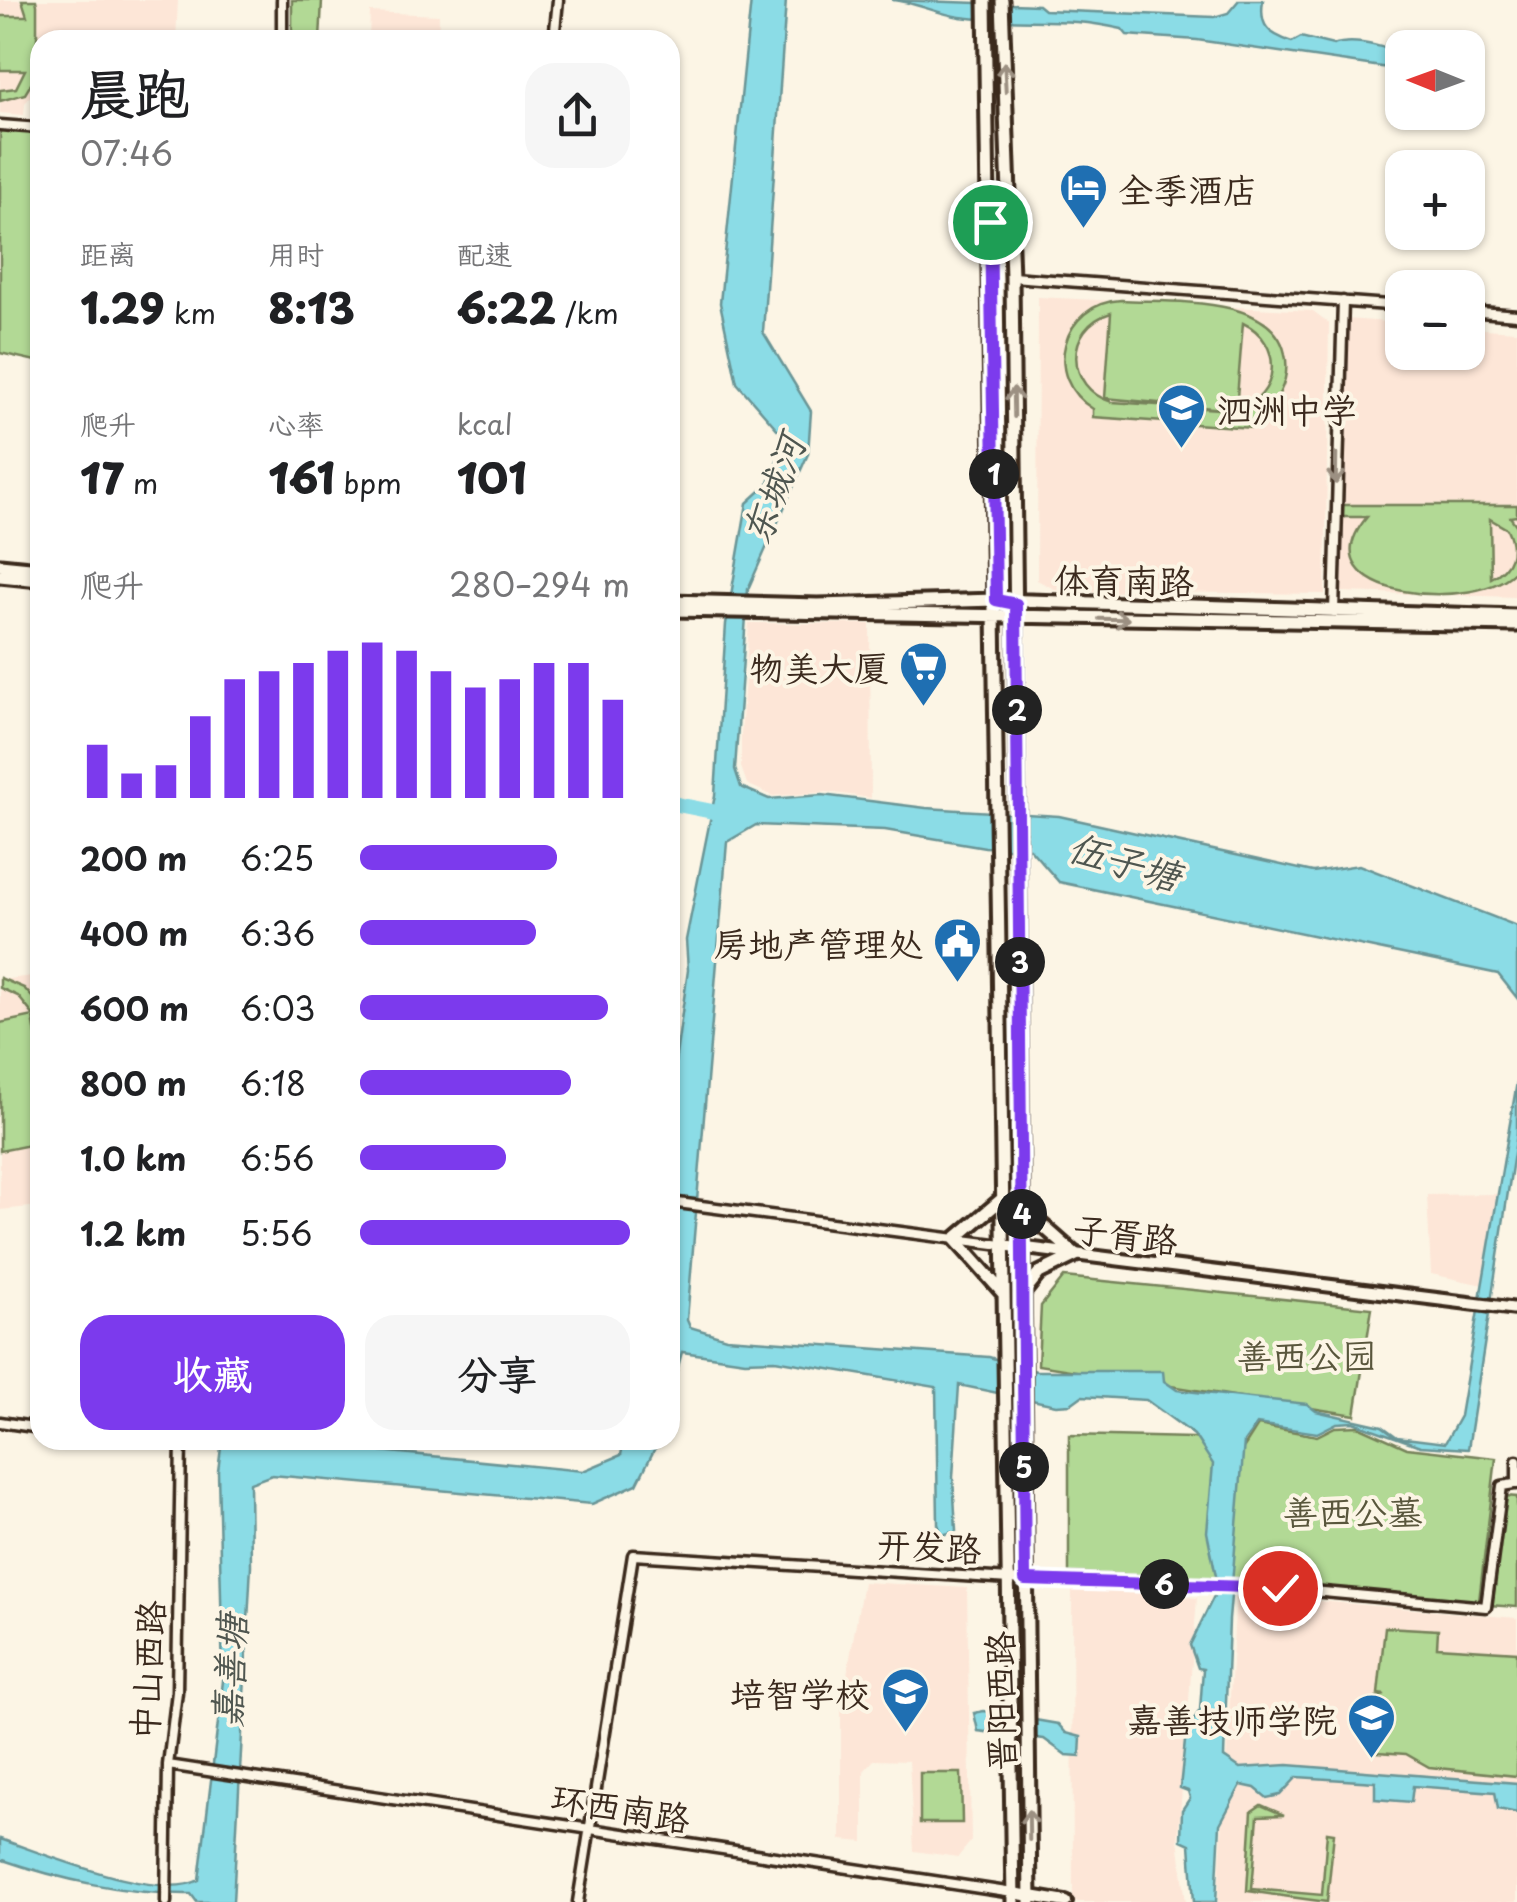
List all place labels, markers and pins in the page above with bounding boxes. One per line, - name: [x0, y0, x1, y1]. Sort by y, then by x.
- hotel icon: 全季酒店: [1057, 162, 1109, 230]
- place label: 全季酒店: [1118, 162, 1258, 215]
- pin: [948, 180, 1033, 265]
- school or university icon: 泗洲中学: [1156, 382, 1208, 450]
- place label: 泗洲中学: [1217, 382, 1357, 435]
- pin: 1: [969, 449, 1019, 499]
- place label: 物美大厦: [749, 640, 889, 693]
- supermarket icon: 物美大厦: [898, 640, 950, 708]
- pin: 2: [992, 685, 1042, 735]
- place label: 房地产管理处: [713, 916, 923, 969]
- public building icon: 房地产管理处: [932, 916, 984, 984]
- pin: 3: [995, 937, 1045, 987]
- pin: 4: [997, 1189, 1047, 1239]
- pin: 5: [999, 1442, 1049, 1492]
- pin: [1238, 1546, 1323, 1631]
- pin: 6: [1139, 1559, 1189, 1609]
- place label: 培智学校: [730, 1666, 870, 1719]
- school or university icon: 培智学校: [879, 1666, 931, 1734]
- place label: 嘉善技师学院: [1127, 1692, 1337, 1745]
- school or university icon: 嘉善技师学院: [1346, 1692, 1398, 1760]

